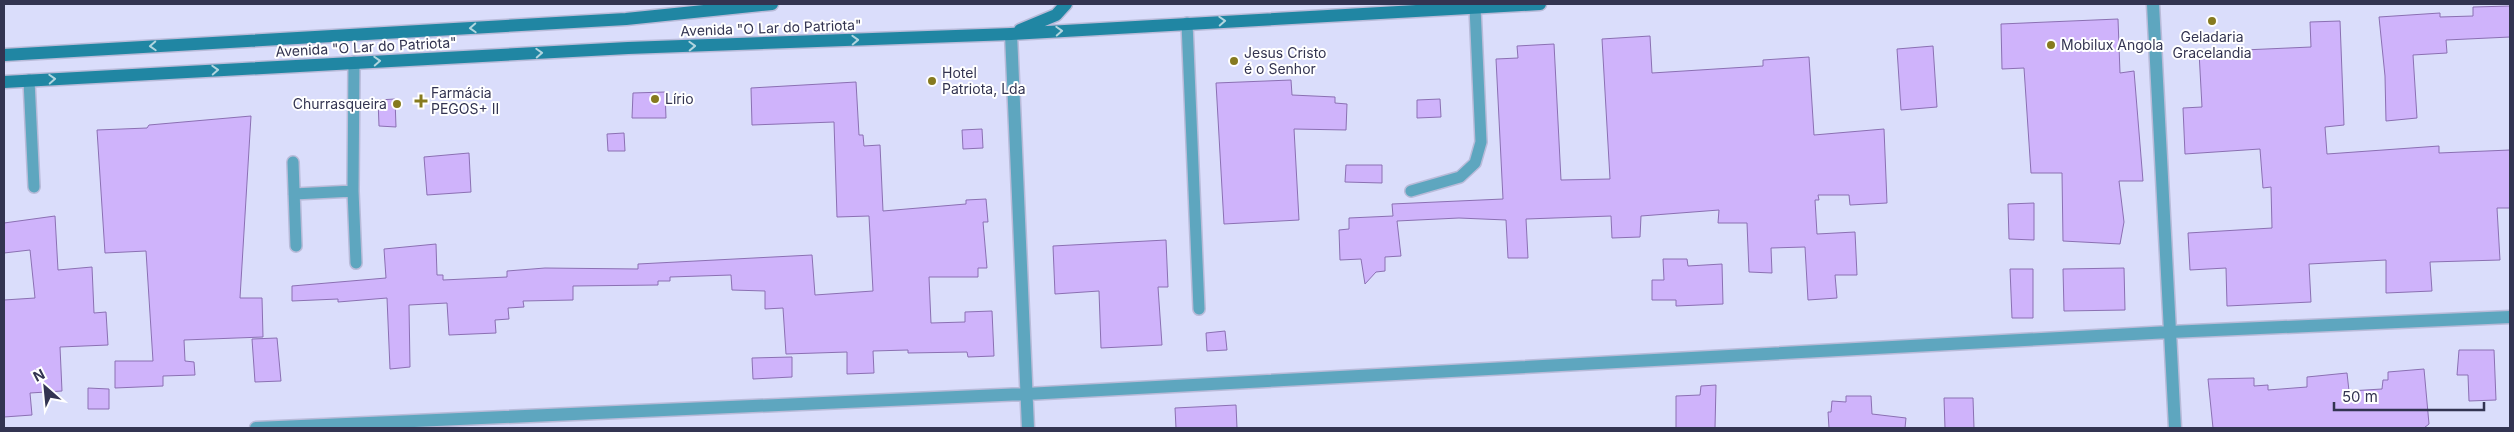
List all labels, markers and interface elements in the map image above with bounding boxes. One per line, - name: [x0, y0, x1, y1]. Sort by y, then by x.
- marker: Geladaria Gracelandia: [2206, 15, 2218, 27]
- street label: Avenida "O Lar do Patriota": [680, 16, 862, 39]
- one-way arrow: [1218, 16, 1226, 27]
- one-way arrow: [469, 22, 477, 33]
- one-way arrow: [1056, 25, 1064, 36]
- place label: Geladaria Gracelandia: [2172, 28, 2252, 61]
- street label: Avenida "O Lar do Patriota": [275, 33, 457, 60]
- one-way arrow: [851, 34, 859, 45]
- place label: Mobilux Angola: [2061, 36, 2163, 53]
- marker: Mobilux Angola: [2045, 39, 2057, 51]
- one-way arrow: [149, 41, 157, 52]
- one-way arrow: [689, 41, 697, 51]
- place label: Jesus Cristo é o Senhor: [1244, 44, 1326, 77]
- one-way arrow: [535, 47, 543, 58]
- marker: Jesus Cristo é o Senhor: [1228, 55, 1240, 67]
- one-way arrow: [373, 56, 381, 67]
- place label: Hotel Patriota, Lda: [942, 64, 1026, 97]
- one-way arrow: [211, 65, 219, 76]
- one-way arrow: [49, 74, 57, 84]
- marker: Hotel Patriota, Lda: [926, 75, 938, 87]
- place label: Farmácia PEGOS+ II: [431, 84, 499, 117]
- place label: Lírio: [665, 90, 694, 107]
- marker: Lírio: [649, 93, 661, 105]
- place label: Churrasqueira: [293, 95, 387, 112]
- marker: Farmácia PEGOS+ II: [415, 95, 427, 107]
- marker: Churrasqueira: [391, 98, 403, 110]
- north arrow: [20, 362, 70, 412]
- text: N: [30, 365, 47, 385]
- scale bar: [2334, 380, 2484, 412]
- text: 50 m: [2342, 387, 2378, 406]

